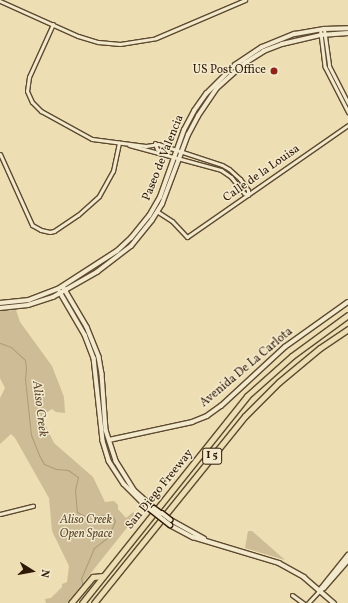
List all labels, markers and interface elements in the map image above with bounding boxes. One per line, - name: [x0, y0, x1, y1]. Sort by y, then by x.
- place label: US Post Office: [193, 64, 266, 78]
- marker: US Post Office: [269, 66, 279, 76]
- street label: Paseo de Valencia: [140, 113, 188, 203]
- street label: Calle de la Louisa: [221, 142, 303, 206]
- street label: Avenida De La Carlota: [198, 325, 296, 411]
- water label: Aliso Creek: [28, 380, 50, 438]
- street label: San Diego Freeway: [123, 447, 197, 533]
- road number: I 5: [202, 447, 222, 465]
- park label: Aliso Creek Open Space: [60, 514, 112, 542]
- north arrow: [12, 551, 52, 591]
- text: N: [36, 568, 52, 579]

